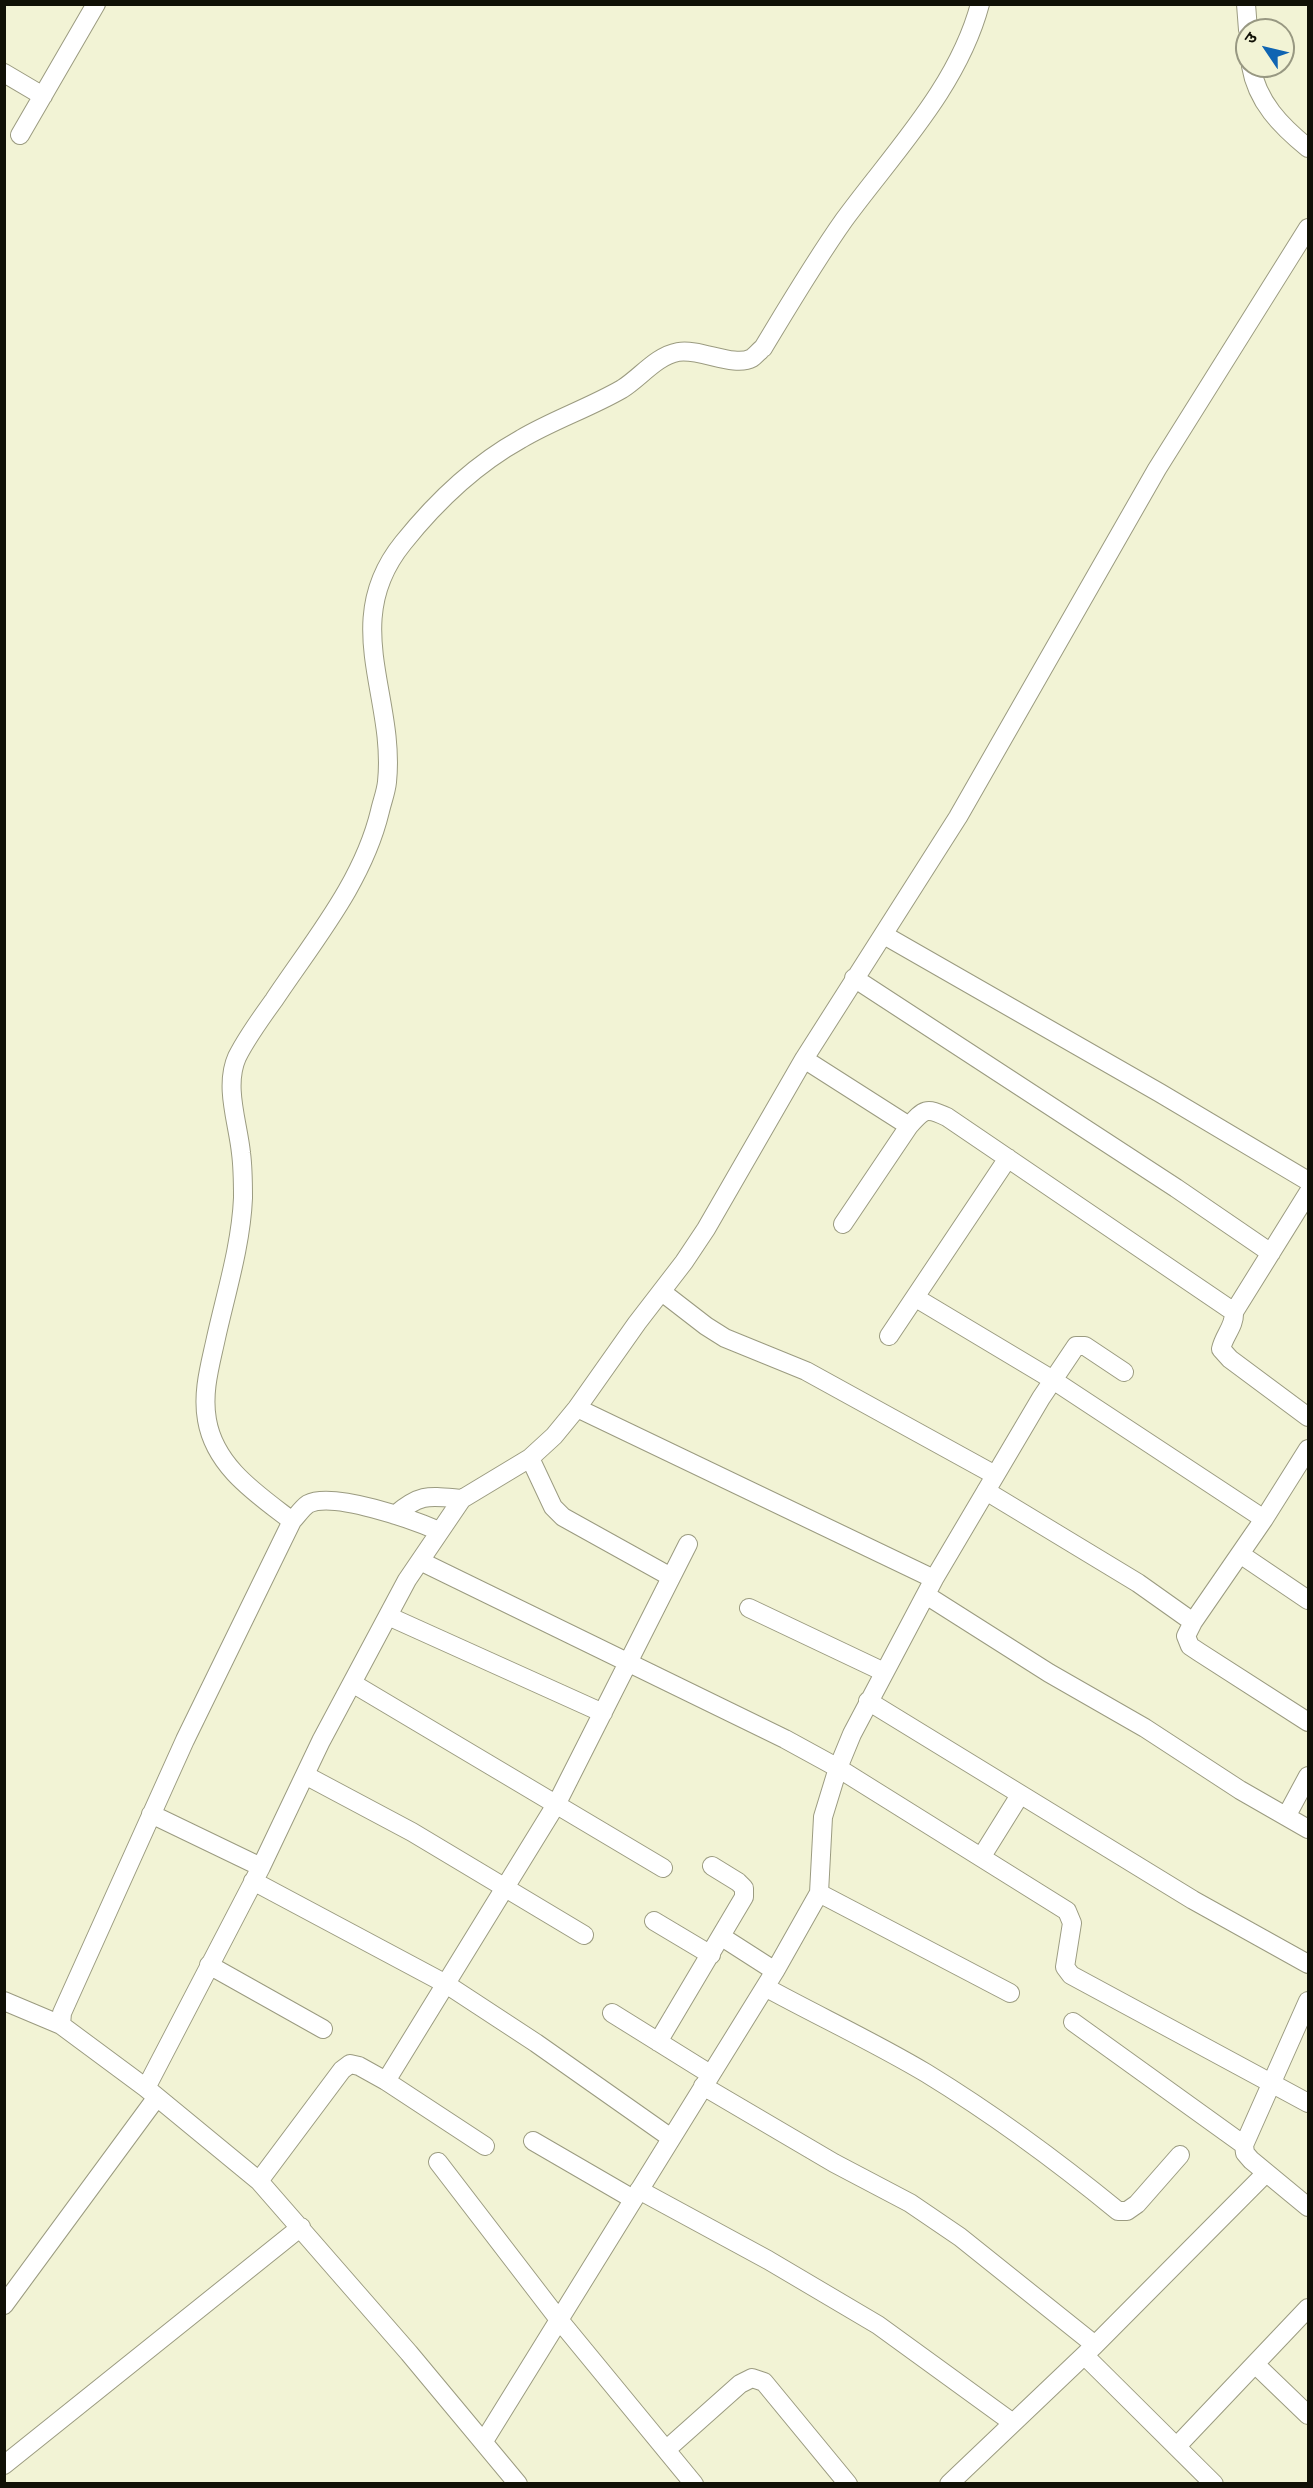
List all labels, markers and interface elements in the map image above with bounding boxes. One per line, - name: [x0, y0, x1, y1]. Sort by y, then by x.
- north arrow: [1235, 18, 1295, 78]
- text: उ: [1241, 29, 1262, 48]

